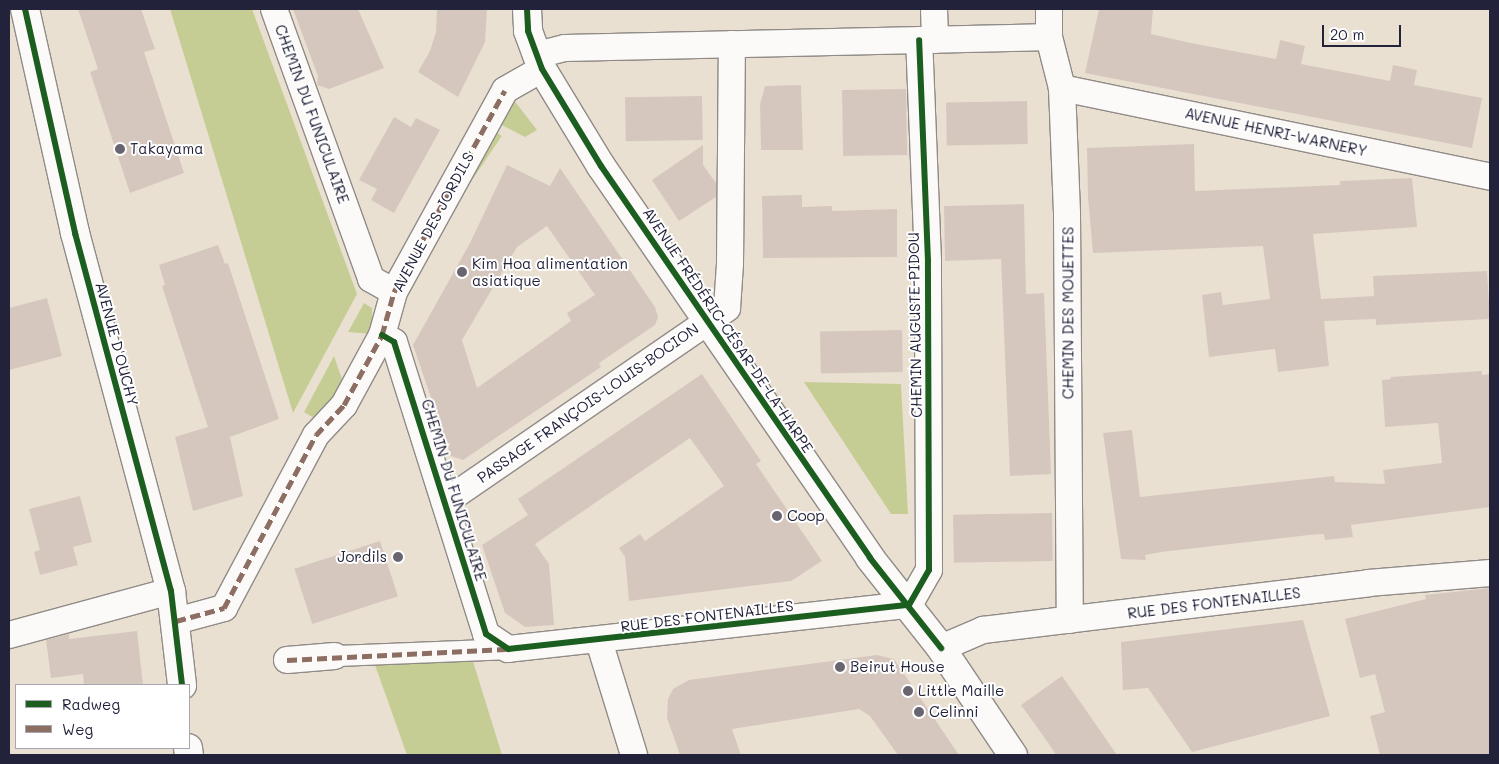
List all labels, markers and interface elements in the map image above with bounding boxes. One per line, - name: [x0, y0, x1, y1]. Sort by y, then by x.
- scale bar: [1324, 15, 1403, 47]
- street label: CHEMIN DU FUNICULAIRE: [271, 22, 353, 206]
- text: 20 m: [1330, 24, 1364, 44]
- street label: AVENUE HENRI-WARNERY: [1183, 104, 1369, 160]
- place label: Takayama: [130, 140, 203, 158]
- marker: Takayama: [114, 143, 126, 155]
- street label: AVENUE DES JORDILS: [388, 149, 478, 295]
- street label: AVENUE FRÉDÉRIC-CÉSAR-DE-LA-HARPE: [639, 204, 817, 456]
- street label: CHEMIN DES MOUETTES: [1059, 227, 1077, 399]
- street label: CHEMIN AUGUSTE-PIDOU: [904, 232, 926, 418]
- place label: Kim Hoa alimentation asiatique: [472, 254, 628, 289]
- marker: Kim Hoa alimentation asiatique: [456, 266, 468, 278]
- street label: AVENUE D'OUCHY: [92, 280, 142, 408]
- street label: PASSAGE FRANÇOIS-LOUIS-BOCION: [474, 319, 702, 487]
- street label: CHEMIN DU FUNICULAIRE: [418, 397, 490, 583]
- place label: Coop: [787, 507, 825, 525]
- marker: Coop: [771, 510, 783, 522]
- place label: Jordils: [337, 548, 387, 566]
- marker: Jordils: [391, 550, 405, 564]
- street label: RUE DES FONTENAILLES: [1126, 583, 1302, 623]
- street label: RUE DES FONTENAILLES: [619, 596, 795, 636]
- place label: Beirut House: [850, 658, 945, 676]
- marker: Beirut House: [834, 661, 846, 673]
- place label: Little Maille: [918, 682, 1004, 700]
- legend: [15, 684, 190, 749]
- marker: Little Maille: [902, 685, 914, 697]
- text: Radweg: [62, 694, 120, 714]
- place label: Celinni: [929, 703, 979, 721]
- marker: Celinni: [913, 706, 925, 718]
- text: Weg: [62, 719, 93, 739]

